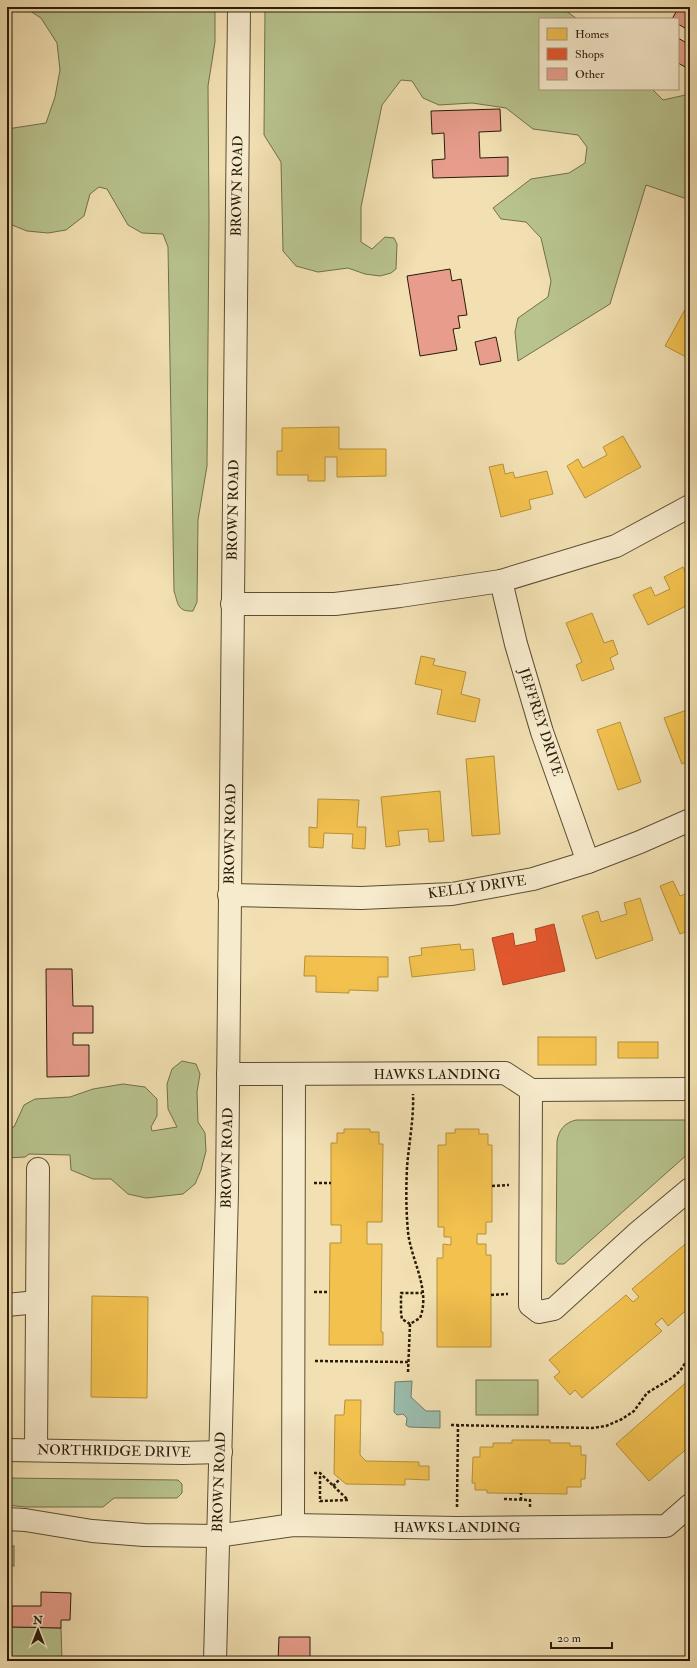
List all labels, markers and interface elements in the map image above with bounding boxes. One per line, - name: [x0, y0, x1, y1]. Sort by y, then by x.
- legend: [539, 18, 679, 90]
- text: Homes: [575, 27, 609, 42]
- text: Shops: [575, 47, 604, 62]
- text: Other: [575, 67, 605, 82]
- street label: BROWN ROAD: [228, 135, 246, 237]
- street label: BROWN ROAD: [224, 459, 242, 561]
- street label: JEFFREY DRIVE: [515, 665, 567, 778]
- street label: BROWN ROAD: [221, 783, 239, 885]
- street label: KELLY DRIVE: [427, 872, 527, 902]
- street label: HAWKS LANDING: [373, 1066, 501, 1083]
- street label: BROWN ROAD: [218, 1107, 236, 1209]
- street label: BROWN ROAD: [209, 1431, 229, 1533]
- street label: NORTHRIDGE DRIVE: [37, 1441, 191, 1461]
- street label: HAWKS LANDING: [393, 1519, 521, 1536]
- north arrow: [18, 1610, 58, 1650]
- text: N: [32, 1614, 44, 1627]
- scale bar: [551, 1624, 612, 1650]
- text: 20 m: [557, 1631, 582, 1646]

